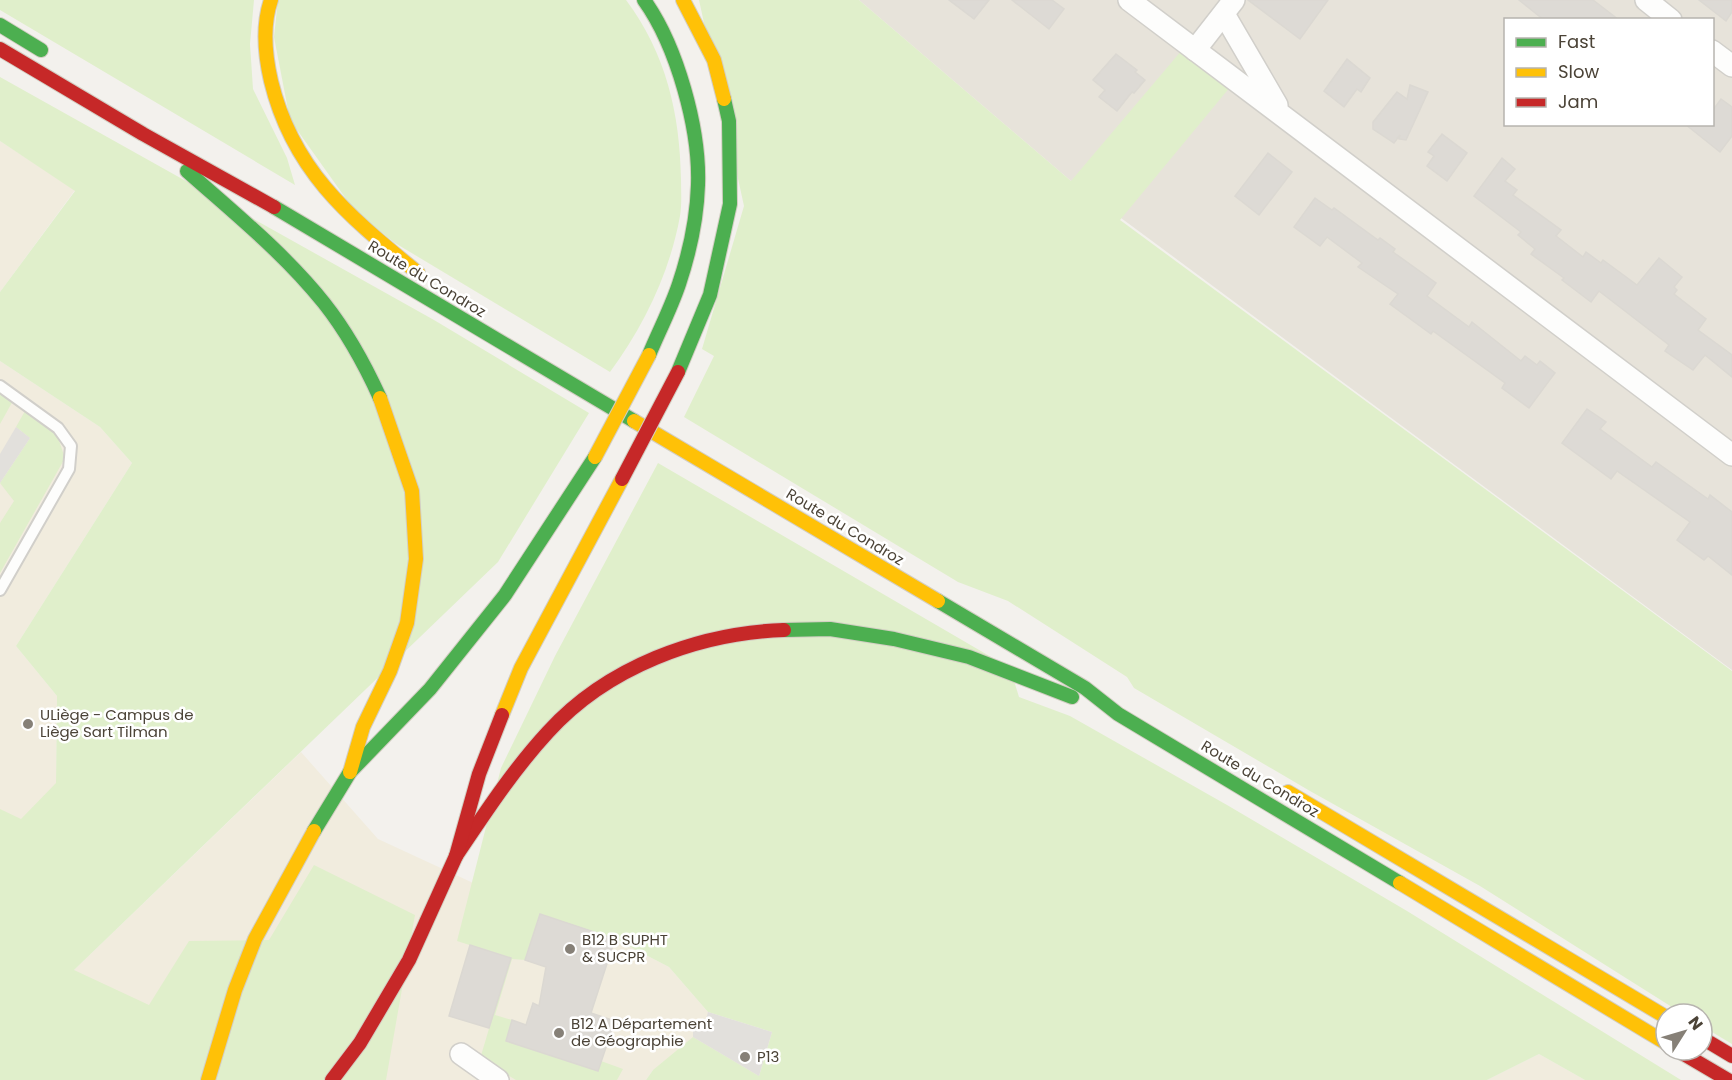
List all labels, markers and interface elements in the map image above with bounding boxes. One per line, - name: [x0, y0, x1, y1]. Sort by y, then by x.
- legend: [1504, 18, 1714, 126]
- text: Fast: [1558, 29, 1595, 54]
- text: Slow: [1558, 59, 1600, 84]
- text: Jam: [1558, 89, 1598, 114]
- street label: Route du Condroz: [365, 235, 490, 322]
- street label: Route du Condroz: [783, 483, 908, 570]
- place label: ULiège - Campus de Liège Sart Tilman: [40, 704, 194, 742]
- marker: ULiège - Campus de Liège Sart Tilman: [21, 717, 35, 731]
- street label: Route du Condroz: [1198, 735, 1323, 822]
- place label: B12 B SUPHT & SUCPR: [582, 929, 668, 967]
- marker: B12 B SUPHT & SUCPR: [563, 942, 577, 956]
- north arrow: [1654, 1002, 1714, 1062]
- text: N: [1683, 1012, 1708, 1035]
- place label: B12 A Département de Géographie: [571, 1013, 712, 1051]
- marker: B12 A Département de Géographie: [552, 1026, 566, 1040]
- place label: P13: [757, 1046, 779, 1067]
- marker: P13: [738, 1050, 752, 1064]

